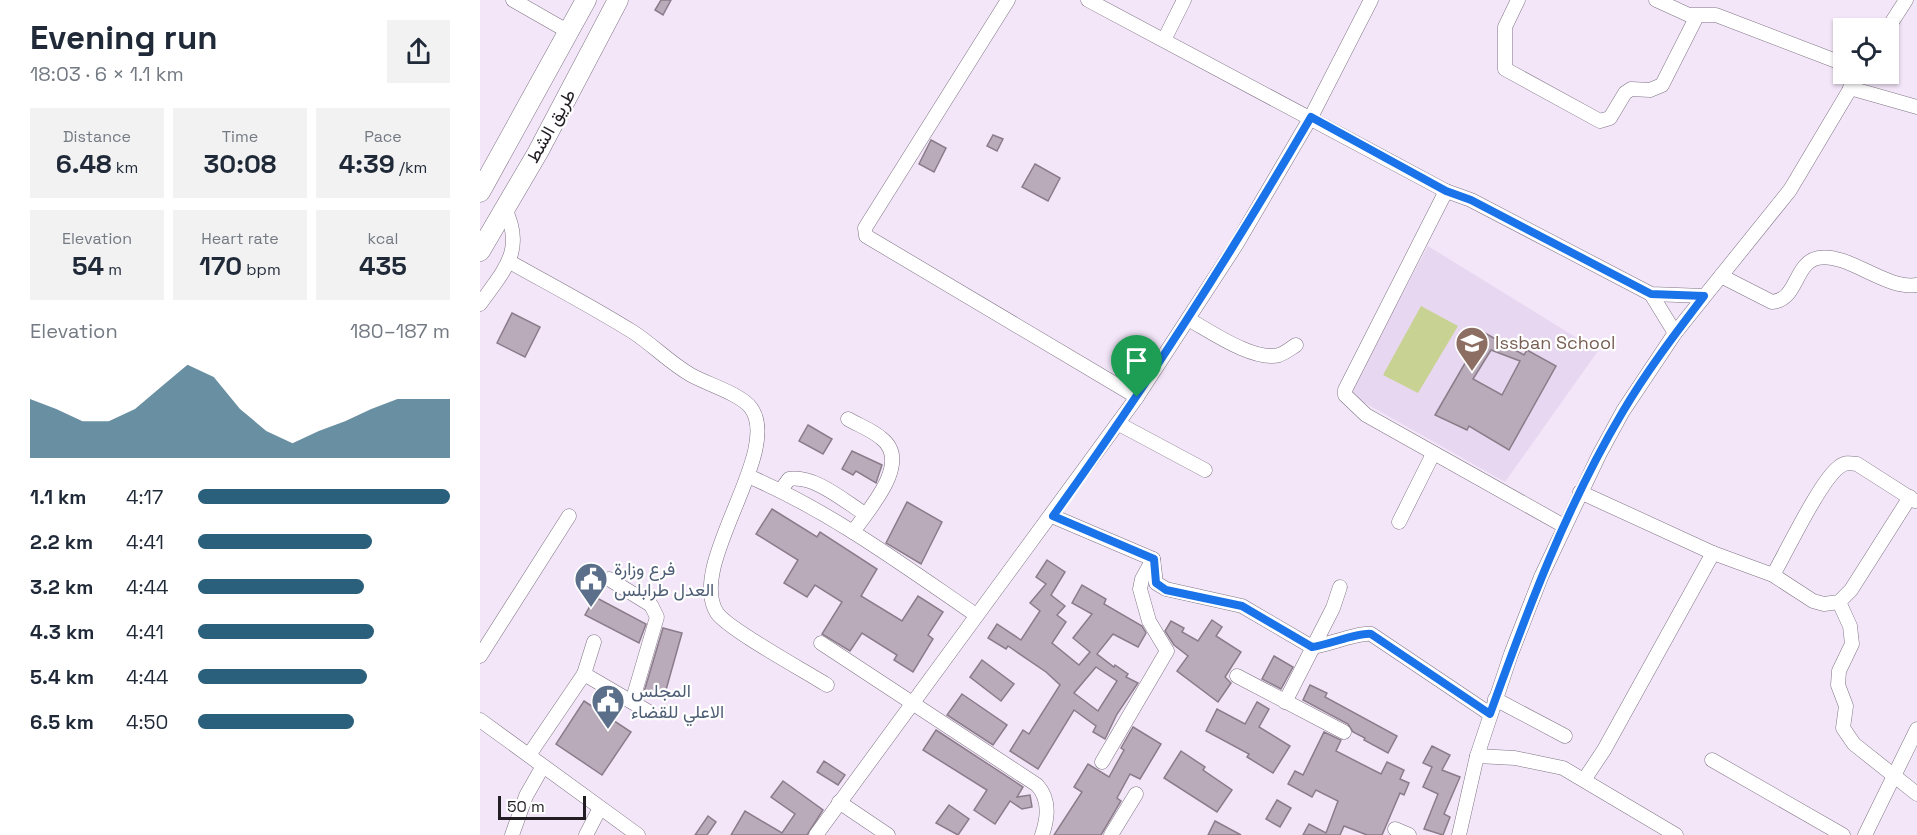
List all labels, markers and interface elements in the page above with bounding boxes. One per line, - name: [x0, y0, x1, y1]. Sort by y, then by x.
- text: Evening run: [30, 17, 218, 59]
- map controls: [1833, 18, 1899, 84]
- button: locate: [1833, 18, 1899, 84]
- button: share: [387, 20, 450, 83]
- text: 18:03 · 6 × 1.1 km: [30, 61, 184, 87]
- street label: طريق الشط: [521, 85, 580, 167]
- text: Distance: [63, 126, 131, 147]
- text: Time: [222, 126, 258, 147]
- text: Pace: [364, 126, 402, 147]
- text: 6.48: [56, 147, 112, 181]
- text: 30:08: [204, 147, 276, 181]
- text: 4:39: [339, 147, 395, 181]
- text: km: [112, 157, 138, 178]
- text: /km: [395, 157, 427, 178]
- text: Elevation: [62, 228, 132, 249]
- text: Heart rate: [201, 228, 279, 249]
- text: kcal: [368, 228, 398, 249]
- text: 54: [72, 249, 104, 283]
- text: 170: [199, 249, 242, 283]
- text: 435: [359, 249, 407, 283]
- text: m: [104, 259, 122, 280]
- text: bpm: [242, 259, 281, 280]
- text: Elevation: [30, 318, 118, 344]
- text: 180–187 m: [350, 318, 450, 344]
- school or university icon: Issban School: [1454, 325, 1490, 372]
- place label: Issban School: [1495, 331, 1615, 354]
- pin: [1111, 335, 1162, 397]
- icon: arrive: [1120, 344, 1153, 377]
- text: 1.1 km: [30, 484, 86, 510]
- text: 4:17: [126, 484, 163, 510]
- text: 2.2 km: [30, 529, 93, 555]
- text: 4:41: [126, 529, 164, 555]
- place label: فرع وزارة العدل طرابلس: [614, 557, 714, 601]
- public building icon: فرع وزارة العدل طرابلس: [573, 561, 609, 608]
- text: 3.2 km: [30, 574, 93, 600]
- text: 4:44: [126, 574, 169, 600]
- text: 4.3 km: [30, 619, 94, 645]
- text: 4:41: [126, 619, 164, 645]
- text: 5.4 km: [30, 664, 94, 690]
- text: 4:44: [126, 664, 169, 690]
- place label: المجلس الاعلي للقضاء: [631, 679, 724, 727]
- public building icon: المجلس الاعلي للقضاء: [590, 683, 626, 730]
- text: 6.5 km: [30, 709, 94, 735]
- text: 4:50: [126, 709, 168, 735]
- scale bar: [498, 793, 586, 820]
- text: 50 m: [507, 796, 545, 817]

